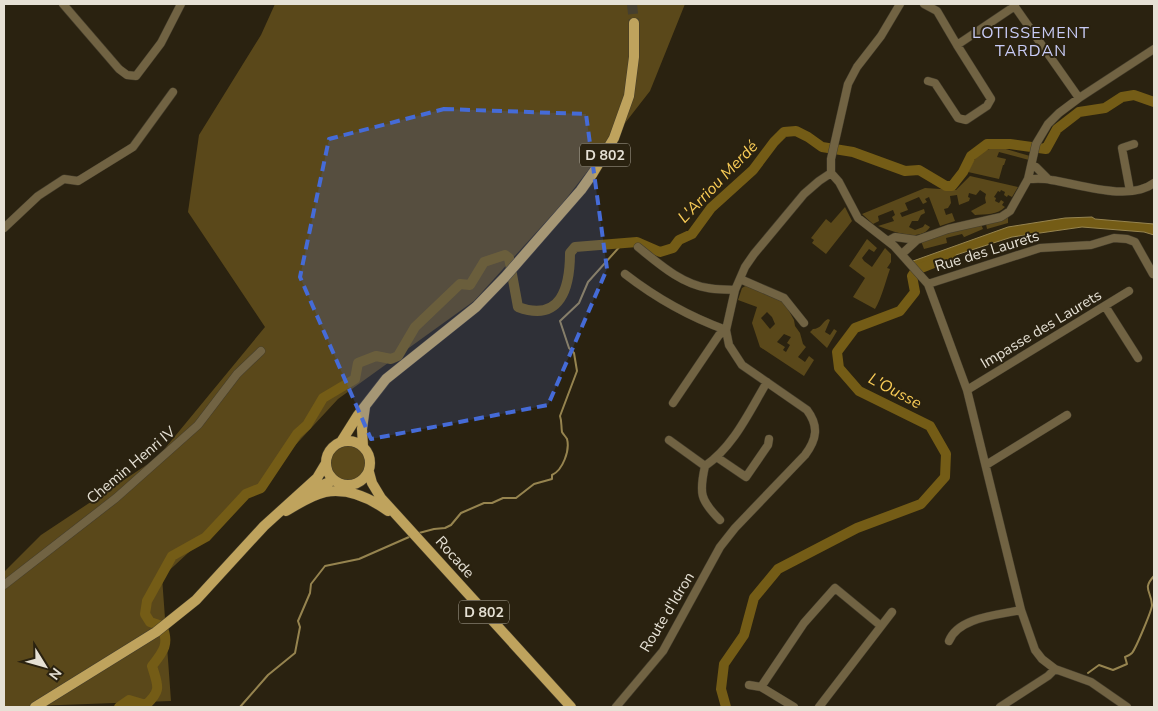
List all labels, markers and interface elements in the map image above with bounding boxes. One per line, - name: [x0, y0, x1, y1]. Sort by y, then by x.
- district label: LOTISSEMENT TARDAN: [972, 22, 1090, 62]
- water label: L'Arriou Merdé: [673, 136, 763, 228]
- road number: D 802: [580, 144, 630, 166]
- street label: Rue des Laurets: [932, 226, 1042, 276]
- street label: Impasse des Laurets: [977, 285, 1105, 373]
- water label: L'Ousse: [864, 368, 926, 414]
- street label: Chemin Henri IV: [82, 422, 180, 508]
- street label: Rocade: [431, 532, 479, 582]
- street label: Route d'Idron: [635, 568, 699, 656]
- road number: D 802: [459, 600, 509, 624]
- north arrow: [20, 641, 70, 691]
- text: N: [44, 664, 66, 683]

